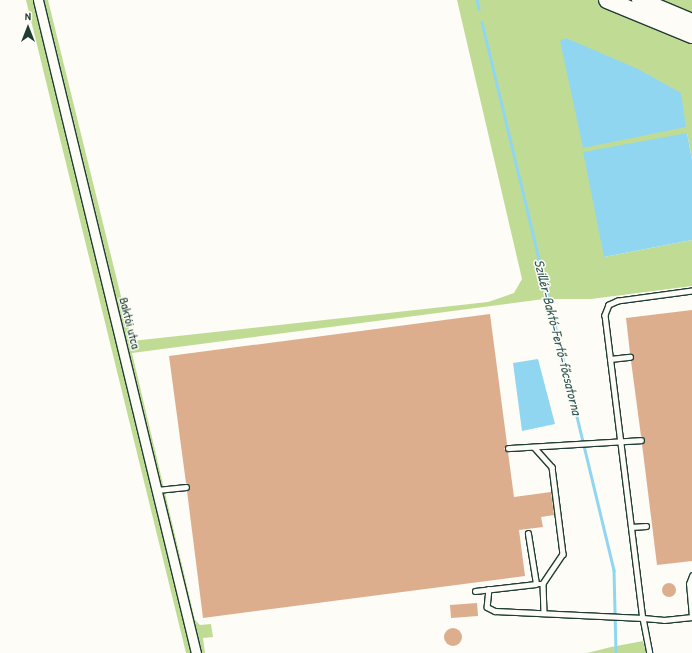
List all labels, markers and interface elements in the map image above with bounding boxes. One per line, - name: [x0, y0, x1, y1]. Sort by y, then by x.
- north arrow: [8, 8, 48, 48]
- text: N: [25, 9, 31, 23]
- water label: Szillér-Baktó-Fertő-főcsatorna: [531, 257, 585, 417]
- street label: Baktói utca: [116, 296, 144, 350]

